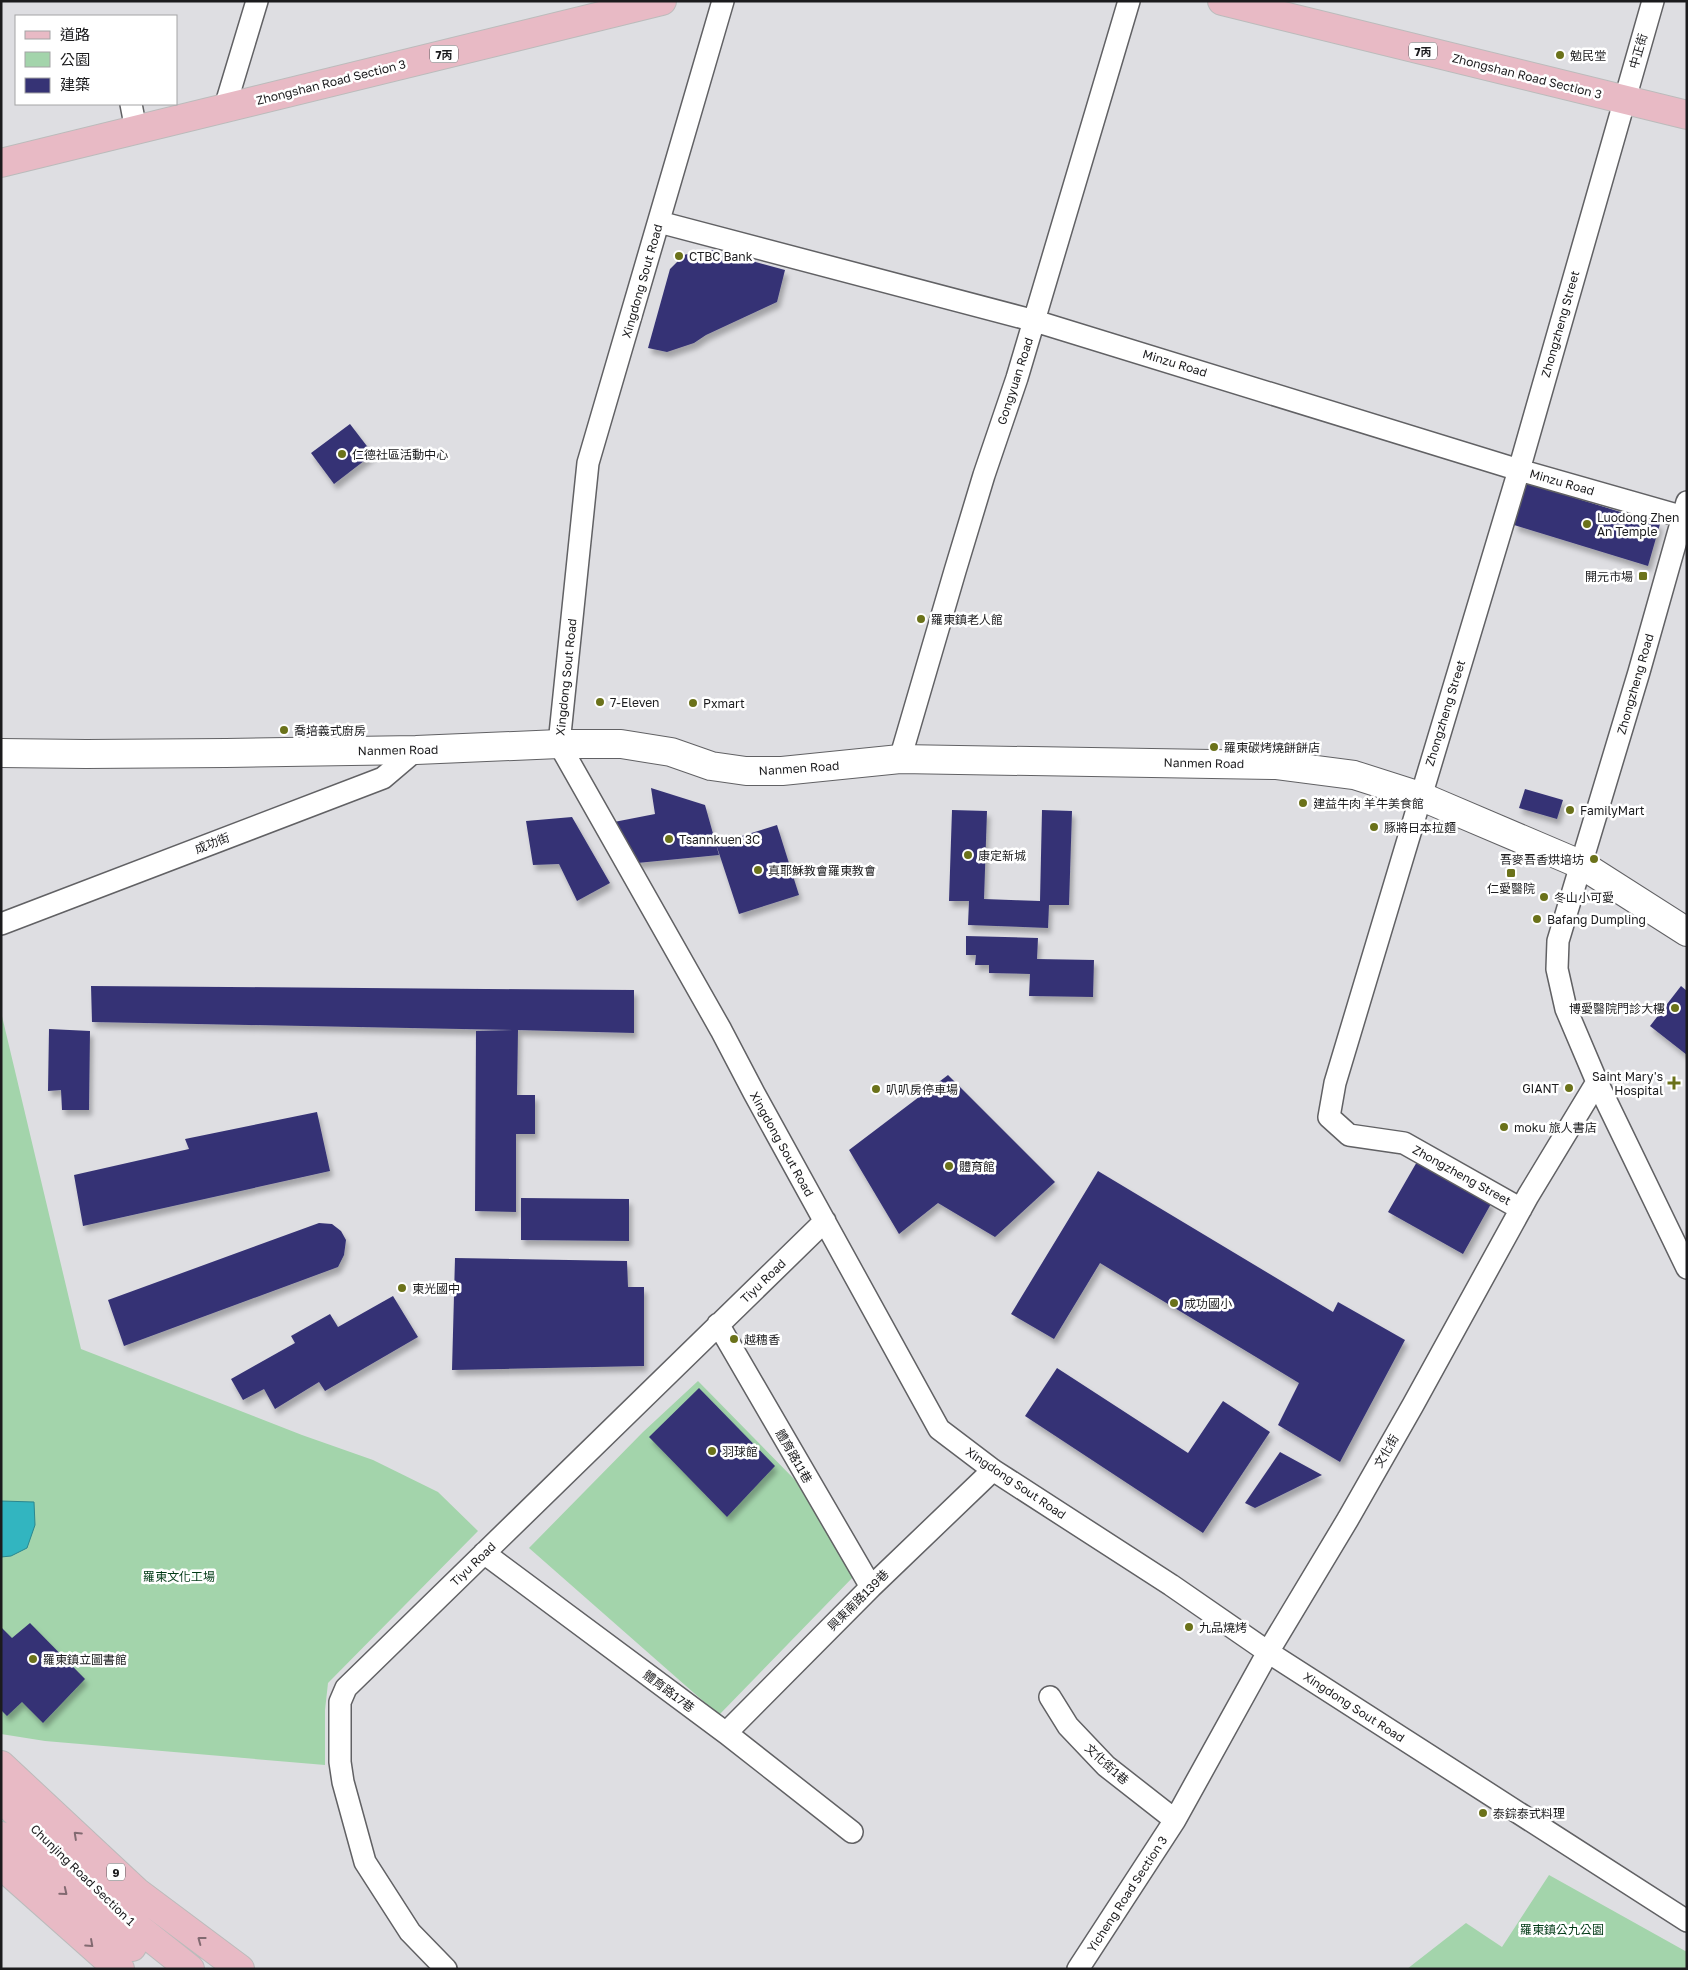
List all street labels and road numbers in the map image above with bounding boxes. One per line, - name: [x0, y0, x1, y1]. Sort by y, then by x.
- street label: 中正街: [1626, 32, 1650, 70]
- road number: 7丙: [1409, 42, 1437, 59]
- road number: 7丙: [430, 46, 458, 62]
- street label: Zhongshan Road Section 3: [1451, 50, 1603, 102]
- street label: Zhongshan Road Section 3: [255, 56, 407, 108]
- street label: Xingdong Sout Road: [619, 222, 665, 340]
- street label: Zhongzheng Street: [1538, 269, 1582, 379]
- street label: Gongyuan Road: [994, 335, 1036, 427]
- street label: Minzu Road: [1141, 346, 1209, 380]
- street label: Minzu Road: [1528, 466, 1596, 498]
- street label: Xingdong Sout Road: [552, 618, 580, 736]
- street label: Zhongzheng Road: [1613, 632, 1657, 736]
- street label: Zhongzheng Street: [1422, 658, 1468, 768]
- street label: Nanmen Road: [358, 742, 438, 758]
- street label: Nanmen Road: [1164, 755, 1244, 771]
- street label: Nanmen Road: [758, 758, 840, 778]
- street label: 成功街: [193, 830, 231, 856]
- street label: Xingdong Sout Road: [747, 1089, 817, 1199]
- street label: Zhongzheng Street: [1410, 1142, 1514, 1208]
- street label: Tiyu Road: [737, 1256, 789, 1306]
- street label: 體育路11巷: [773, 1426, 815, 1486]
- street label: 文化街: [1371, 1432, 1401, 1470]
- street label: Xingdong Sout Road: [963, 1444, 1069, 1522]
- street label: Tiyu Road: [447, 1539, 499, 1589]
- street label: 興東南路139巷: [824, 1566, 892, 1634]
- street label: 體育路17巷: [640, 1667, 698, 1715]
- street label: Xingdong Sout Road: [1301, 1669, 1407, 1745]
- street label: 文化街1巷: [1082, 1740, 1132, 1788]
- street label: Chunjing Road Section 1: [28, 1821, 138, 1929]
- street label: Yicheng Road Section 3: [1084, 1833, 1170, 1955]
- road number: 9: [107, 1864, 125, 1880]

